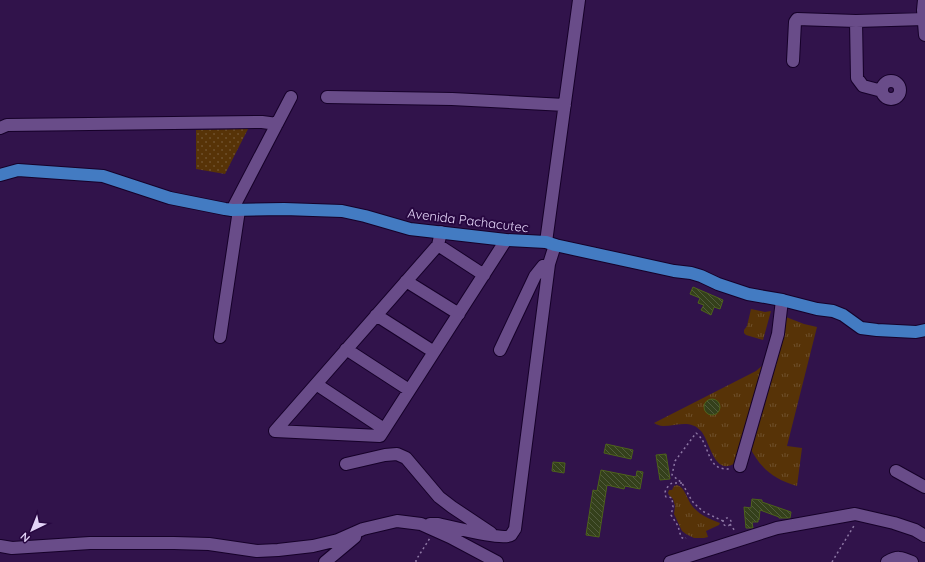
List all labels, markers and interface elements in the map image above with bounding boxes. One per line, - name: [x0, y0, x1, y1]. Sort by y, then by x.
- street label: Avenida Pachacutec: [407, 205, 530, 235]
- north arrow: [12, 510, 52, 550]
- text: N: [17, 529, 33, 545]

